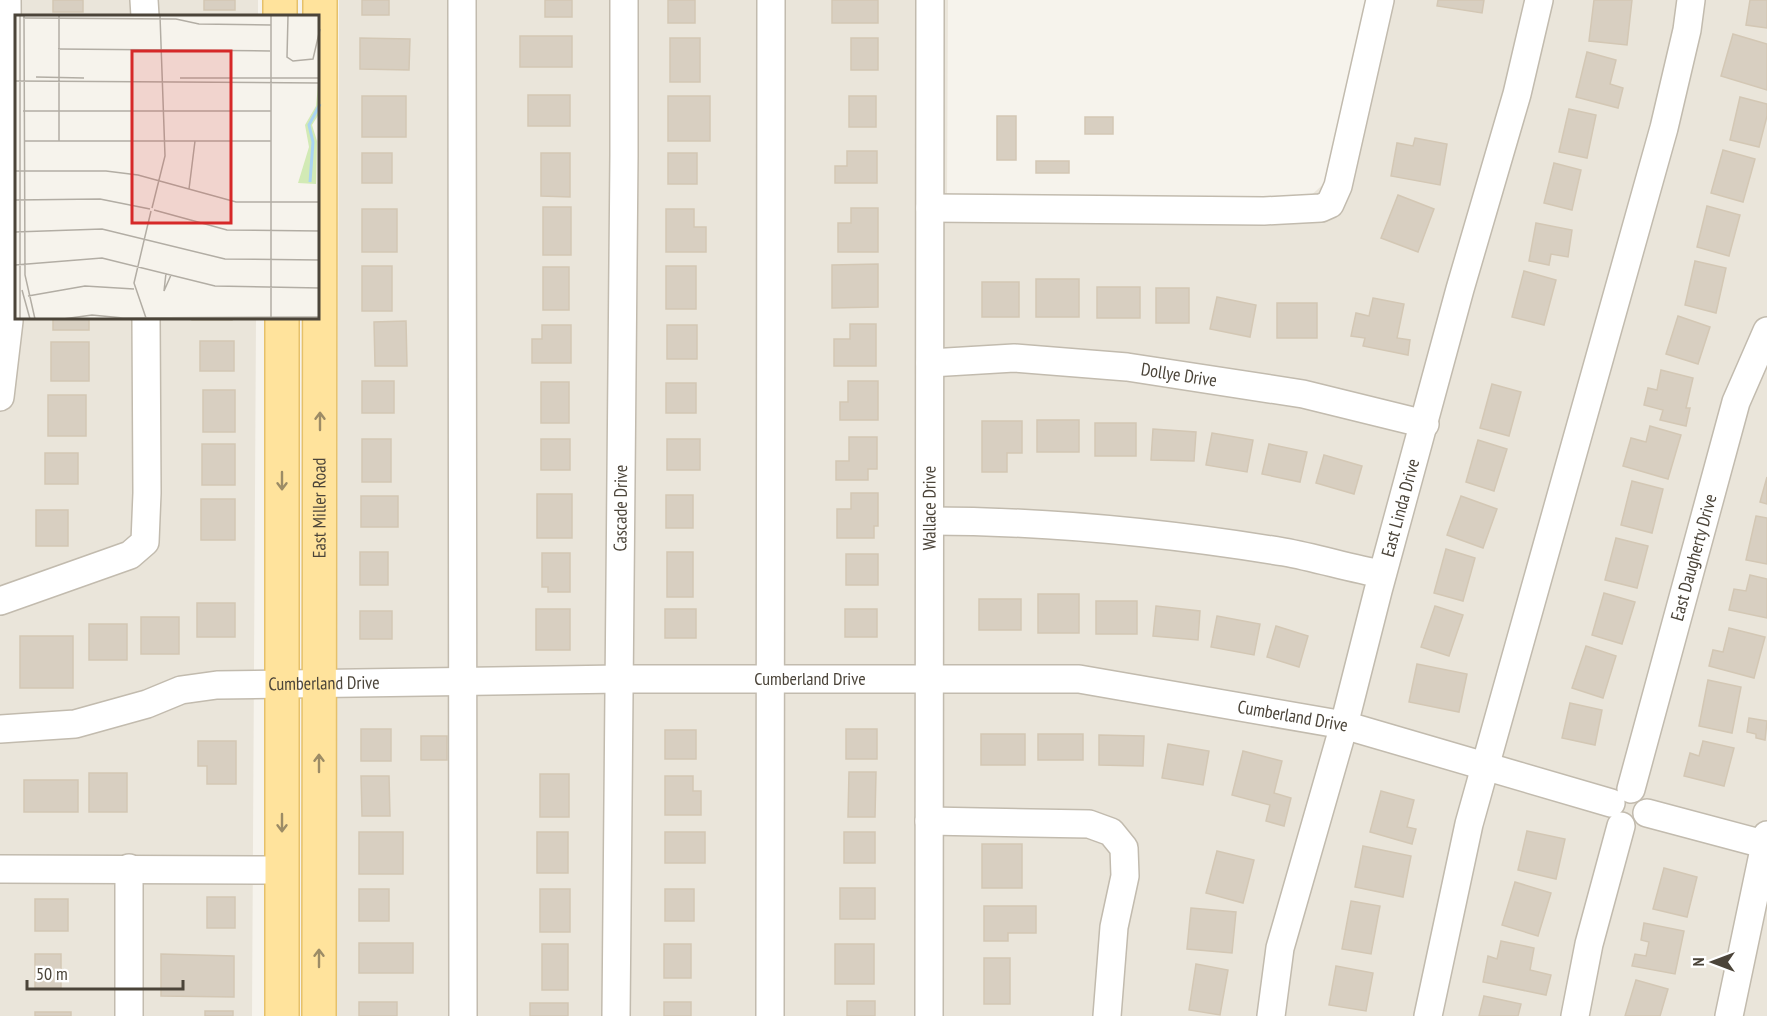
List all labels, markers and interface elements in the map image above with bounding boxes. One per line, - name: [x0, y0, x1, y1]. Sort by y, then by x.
- inset map: [15, 15, 320, 320]
- street label: Dollye Drive: [1139, 357, 1218, 392]
- one-way arrow: [314, 411, 326, 431]
- street label: East Linda Drive: [1376, 456, 1424, 559]
- street label: East Miller Road: [307, 458, 331, 558]
- street label: Cascade Drive: [608, 465, 632, 551]
- street label: Wallace Drive: [917, 466, 941, 550]
- one-way arrow: [276, 471, 288, 491]
- street label: East Daugherty Drive: [1665, 491, 1722, 623]
- street label: Cumberland Drive: [754, 667, 866, 690]
- street label: Cumberland Drive: [268, 671, 380, 695]
- street label: Cumberland Drive: [1236, 695, 1350, 736]
- one-way arrow: [313, 753, 325, 773]
- one-way arrow: [276, 813, 288, 833]
- north arrow: [1683, 932, 1743, 992]
- one-way arrow: [313, 948, 325, 968]
- scale bar: [27, 953, 183, 991]
- text: N: [1688, 958, 1708, 966]
- text: 50 m: [36, 962, 68, 985]

